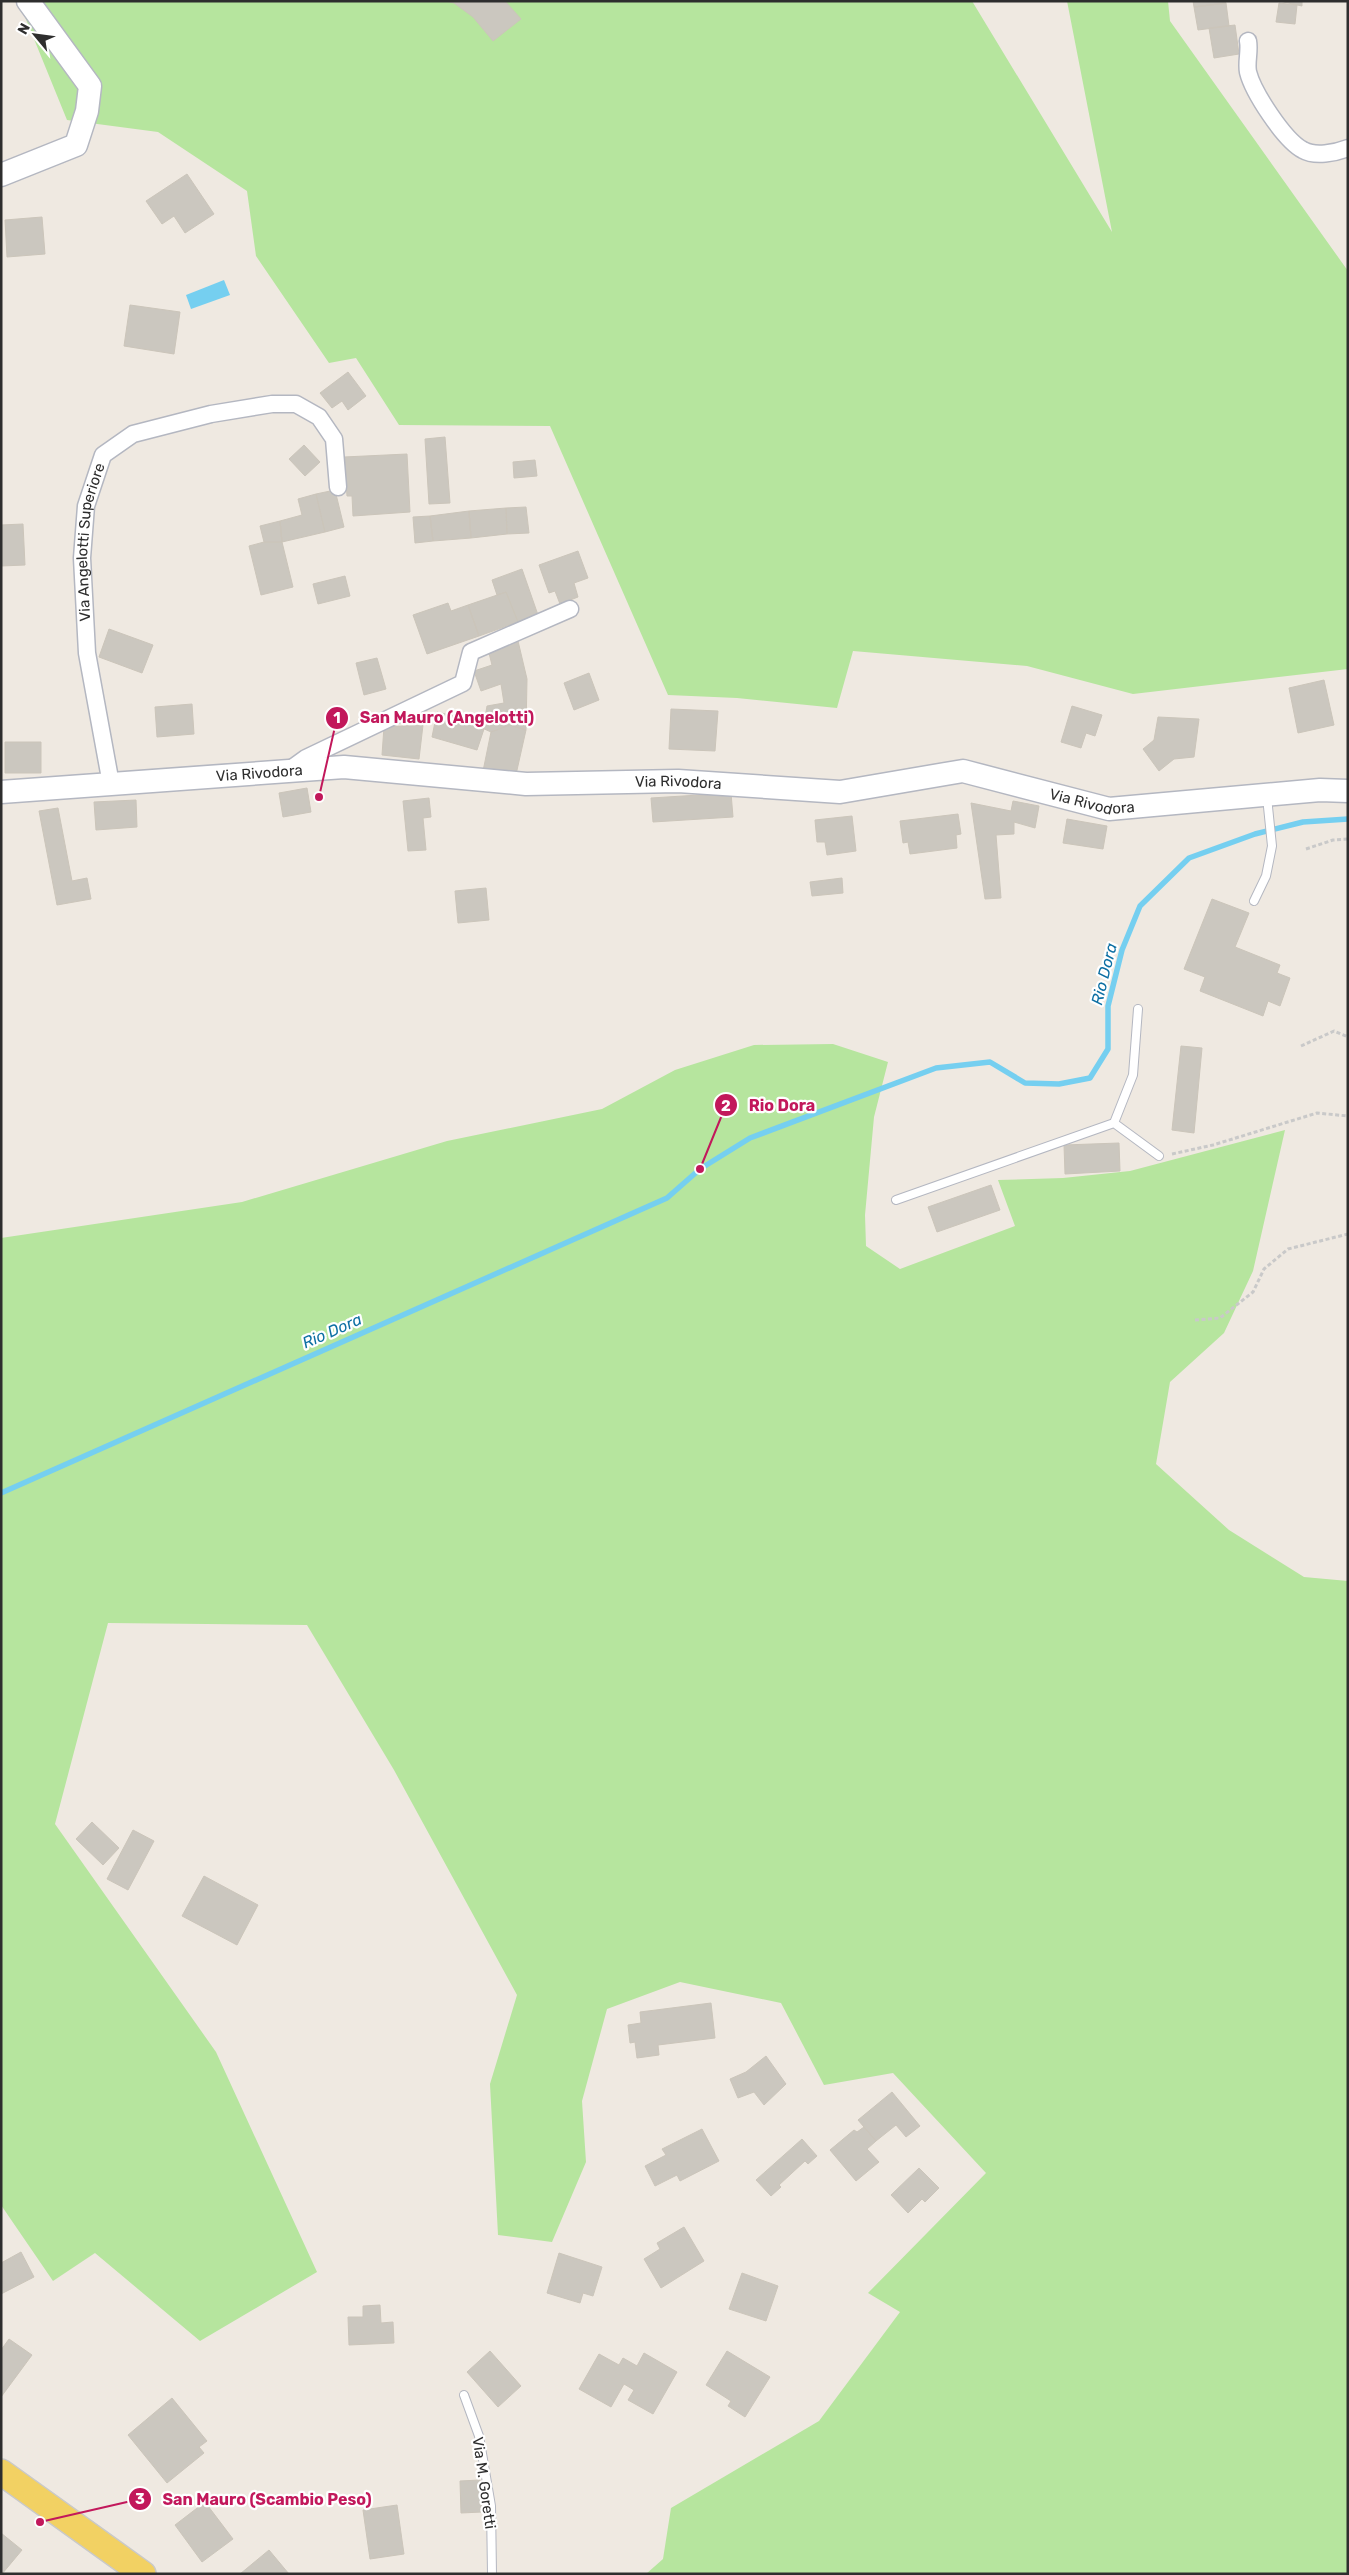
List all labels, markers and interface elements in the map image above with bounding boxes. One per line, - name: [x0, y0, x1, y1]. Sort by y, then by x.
- north arrow: [10, 10, 60, 60]
- text: N: [14, 20, 34, 37]
- street label: Via Angelotti Superiore: [73, 461, 109, 622]
- callout: San Mauro (Angelotti): [325, 702, 544, 733]
- text: San Mauro (Angelotti): [360, 708, 534, 727]
- text: 1: [333, 709, 341, 727]
- street label: Via Rivodora: [215, 761, 303, 785]
- street label: Via Rivodora: [635, 772, 722, 793]
- street label: Via Rivodora: [1047, 785, 1135, 819]
- water label: Rio Dora: [1087, 941, 1121, 1007]
- callout: Rio Dora: [714, 1090, 825, 1121]
- text: Rio Dora: [749, 1096, 815, 1115]
- text: 2: [721, 1097, 731, 1115]
- water label: Rio Dora: [299, 1309, 365, 1353]
- street label: Via M. Goretti: [469, 2436, 499, 2530]
- callout: San Mauro (Scambio Peso): [128, 2484, 382, 2515]
- text: 3: [135, 2490, 145, 2508]
- text: San Mauro (Scambio Peso): [162, 2490, 372, 2509]

